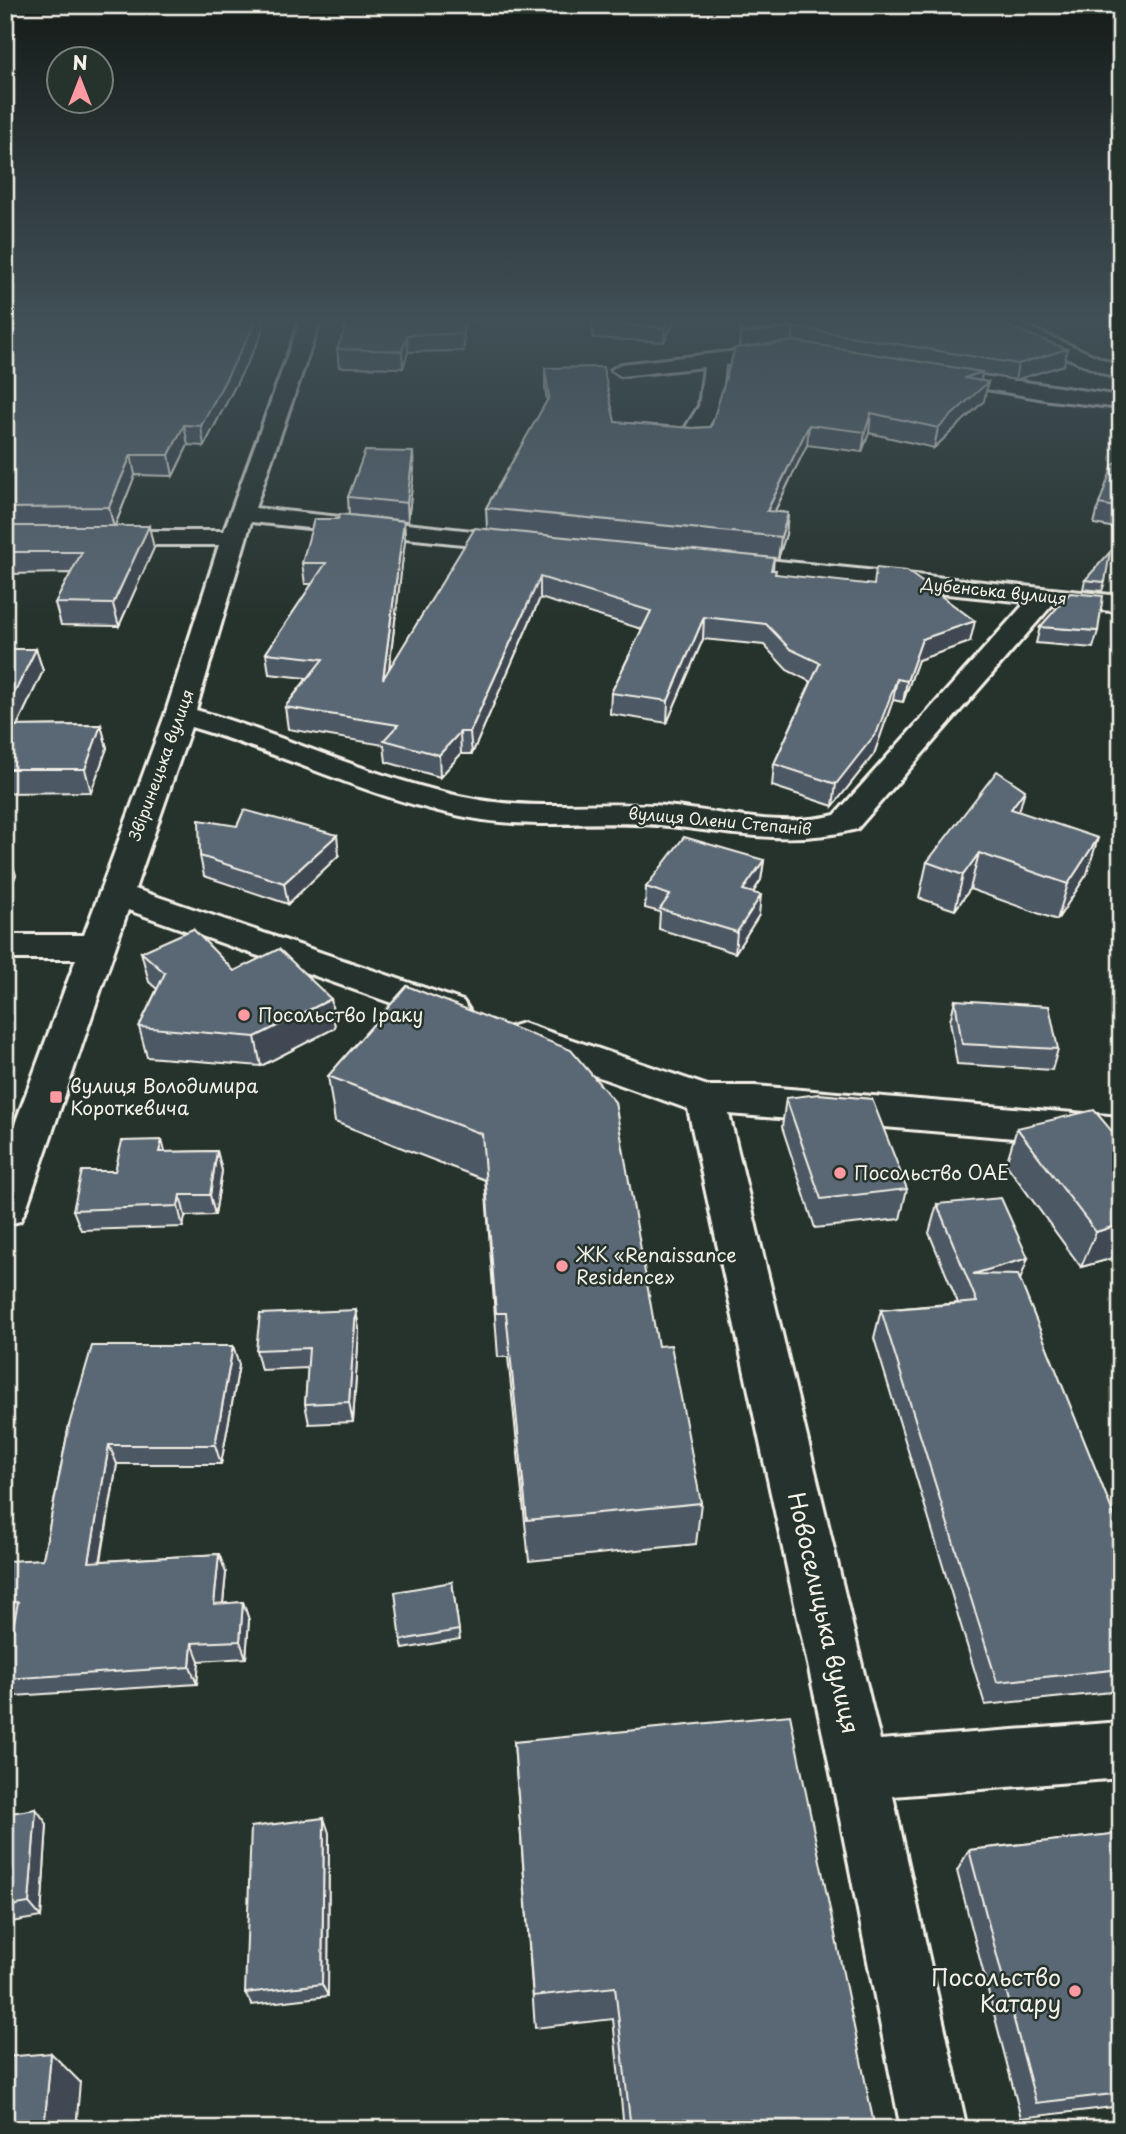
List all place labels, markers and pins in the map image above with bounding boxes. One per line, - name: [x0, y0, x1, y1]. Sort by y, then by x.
- place label: Посольство Іраку: [258, 1000, 423, 1028]
- marker: Посольство Іраку: [236, 1007, 252, 1023]
- place label: вулиця Володимира Короткевича: [70, 1071, 258, 1121]
- marker: вулиця Володимира Короткевича: [48, 1089, 64, 1105]
- place label: Посольство ОАЕ: [854, 1158, 1009, 1186]
- marker: Посольство ОАЕ: [832, 1165, 848, 1181]
- place label: ЖК «Renaissance Residence»: [575, 1240, 737, 1290]
- marker: ЖК «Renaissance Residence»: [554, 1258, 570, 1274]
- place label: Посольство Катару: [931, 1959, 1061, 2020]
- marker: Посольство Катару: [1067, 1983, 1083, 1999]

